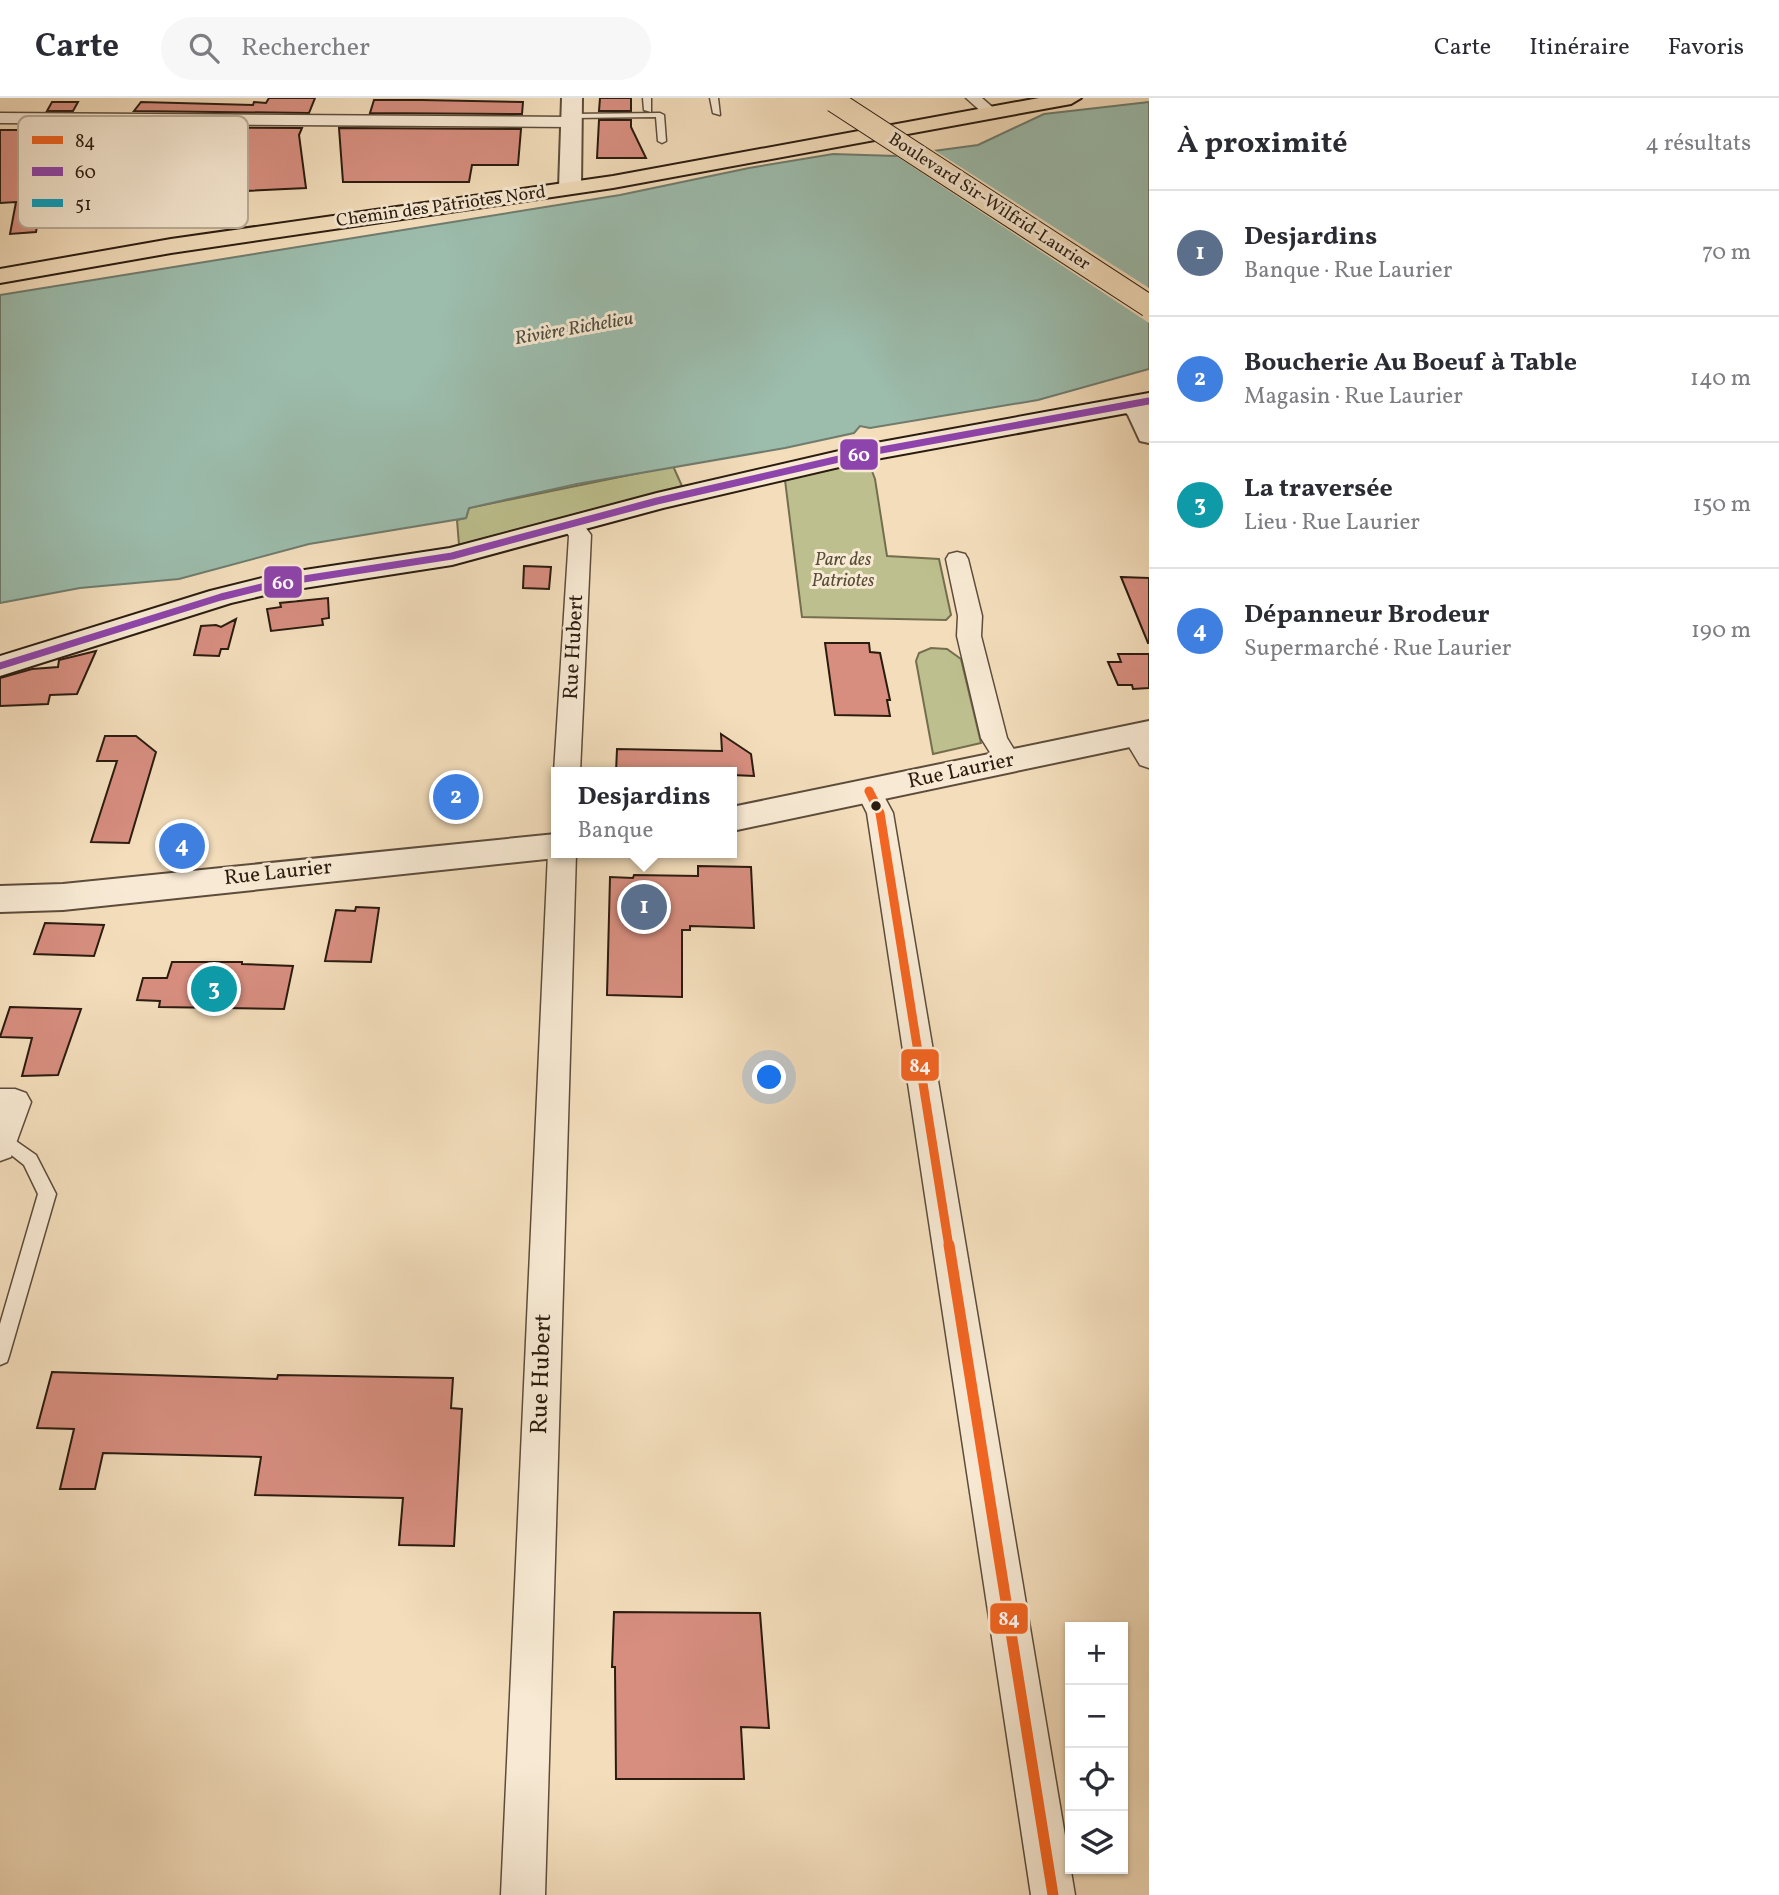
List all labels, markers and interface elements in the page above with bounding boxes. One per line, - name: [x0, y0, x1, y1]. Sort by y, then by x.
- search box: [161, 17, 651, 80]
- text: Carte: [35, 25, 119, 71]
- icon: search: [185, 29, 223, 67]
- text: Rechercher: [241, 30, 370, 66]
- text: Carte: [1434, 31, 1491, 65]
- text: Itinéraire: [1529, 31, 1630, 65]
- text: Favoris: [1668, 31, 1744, 65]
- legend: [18, 116, 248, 228]
- text: À proximité: [1177, 123, 1348, 165]
- street label: Boulevard Sir-Wilfrid-Laurier: [883, 127, 1095, 277]
- text: 4 résultats: [1645, 128, 1751, 160]
- text: 84: [75, 129, 95, 155]
- text: 60: [75, 160, 96, 186]
- street label: Chemin des Patriotes Nord: [335, 180, 547, 234]
- text: 51: [75, 192, 92, 218]
- text: Desjardins: [1244, 219, 1377, 255]
- text: 1: [1195, 237, 1205, 269]
- text: 70 m: [1702, 237, 1751, 269]
- text: Banque · Rue Laurier: [1244, 255, 1452, 287]
- water label: Rivière Richelieu: [513, 306, 636, 352]
- text: Boucherie Au Boeuf à Table: [1244, 345, 1577, 381]
- text: 2: [1194, 363, 1206, 395]
- text: 140 m: [1690, 363, 1751, 395]
- text: Magasin · Rue Laurier: [1244, 381, 1463, 413]
- line badge: 60: [839, 438, 879, 471]
- text: 60: [848, 443, 870, 469]
- text: La traversée: [1244, 471, 1393, 507]
- text: 3: [1194, 489, 1206, 521]
- text: 150 m: [1693, 489, 1751, 521]
- text: Lieu · Rue Laurier: [1244, 507, 1420, 539]
- park label: Parc des Patriotes: [812, 548, 875, 594]
- line badge: 60: [263, 565, 303, 599]
- text: 60: [272, 571, 294, 597]
- street label: Rue Hubert: [557, 593, 591, 701]
- text: Dépanneur Brodeur: [1244, 597, 1490, 633]
- text: 4: [1193, 615, 1207, 647]
- text: 190 m: [1691, 615, 1751, 647]
- text: Supermarché · Rue Laurier: [1244, 633, 1511, 665]
- street label: Rue Laurier: [905, 746, 1017, 796]
- popup: [551, 767, 737, 858]
- pin: 2: [433, 771, 479, 823]
- text: Desjardins: [577, 779, 711, 815]
- unlabelled marker: [869, 799, 883, 813]
- text: Banque: [577, 815, 653, 847]
- pin: 4: [159, 820, 205, 872]
- street label: Rue Laurier: [223, 853, 334, 893]
- pin: 1: [621, 881, 667, 933]
- pin: 3: [191, 963, 237, 1015]
- line badge: 84: [900, 1048, 940, 1082]
- text: 84: [909, 1054, 931, 1080]
- your location: [752, 1060, 786, 1094]
- street label: Rue Hubert: [523, 1313, 561, 1435]
- line badge: 84: [989, 1602, 1029, 1635]
- text: 84: [998, 1607, 1020, 1633]
- map controls: [1065, 1622, 1128, 1874]
- button: +: [1065, 1622, 1128, 1685]
- button: −: [1065, 1685, 1128, 1748]
- button: locate: [1065, 1748, 1128, 1811]
- button: layers: [1065, 1811, 1128, 1874]

